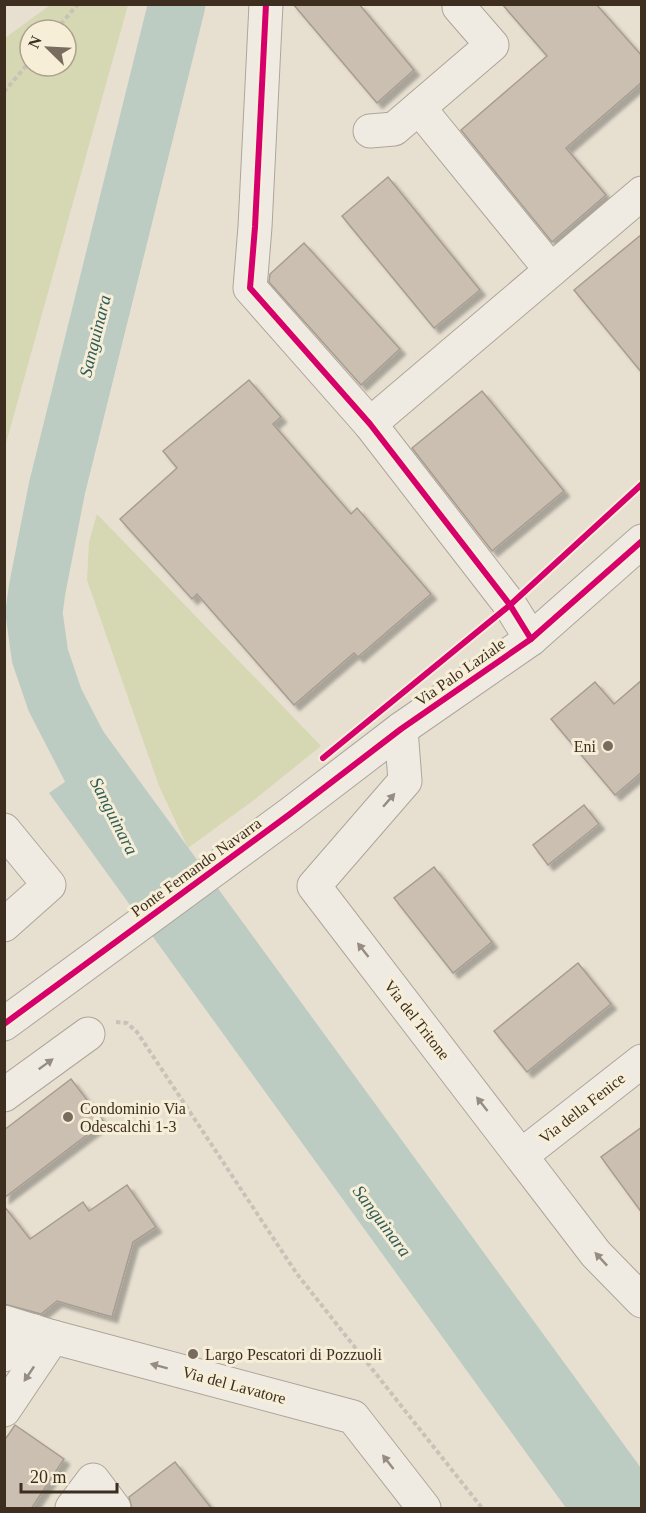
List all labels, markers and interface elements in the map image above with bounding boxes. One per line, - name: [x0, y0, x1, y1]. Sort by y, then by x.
- north arrow: [18, 18, 78, 78]
- text: N: [25, 33, 45, 51]
- water label: Sanguinara: [75, 293, 115, 379]
- street label: Via Palo Laziale: [412, 635, 508, 709]
- place label: Eni: [574, 738, 597, 755]
- marker: Eni: [601, 739, 615, 753]
- water label: Sanguinara: [86, 774, 142, 858]
- one-way arrow: [382, 793, 395, 808]
- street label: Ponte Fernando Navarra: [128, 814, 264, 920]
- one-way arrow: [358, 942, 370, 957]
- street label: Via del Tritone: [381, 977, 453, 1063]
- one-way arrow: [38, 1058, 54, 1071]
- street label: Via della Fenice: [536, 1069, 628, 1147]
- one-way arrow: [476, 1096, 489, 1112]
- place label: Condominio Via Odescalchi 1-3: [80, 1100, 186, 1135]
- marker: Condominio Via Odescalchi 1-3: [61, 1110, 75, 1124]
- water label: Sanguinara: [349, 1181, 415, 1261]
- one-way arrow: [595, 1252, 608, 1267]
- place label: Largo Pescatori di Pozzuoli: [205, 1346, 383, 1364]
- marker: Largo Pescatori di Pozzuoli: [186, 1347, 200, 1361]
- one-way arrow: [150, 1360, 168, 1370]
- street label: Via del Lavatore: [180, 1363, 288, 1407]
- one-way arrow: [23, 1365, 35, 1381]
- one-way arrow: [382, 1455, 394, 1471]
- scale bar: [21, 1456, 117, 1494]
- text: 20 m: [30, 1467, 67, 1487]

